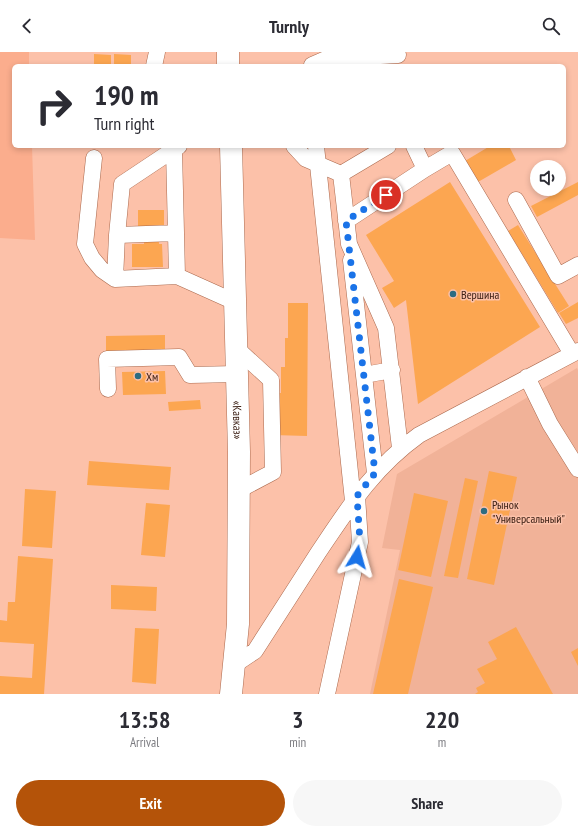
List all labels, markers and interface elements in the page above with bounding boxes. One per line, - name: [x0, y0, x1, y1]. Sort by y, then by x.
- icon: back: [16, 15, 38, 37]
- text: Turnly: [269, 15, 309, 38]
- icon: search: [540, 15, 562, 37]
- text: 190 m: [94, 76, 158, 113]
- icon: right: [28, 80, 80, 132]
- text: Turn right: [94, 112, 154, 135]
- map controls: [530, 160, 566, 196]
- button: sound: [530, 160, 566, 196]
- pin: [369, 178, 403, 212]
- icon: arrive: [375, 184, 397, 206]
- place label: Вершина: [461, 287, 499, 302]
- marker: Вершина: [448, 289, 458, 299]
- place label: Хм: [146, 369, 158, 384]
- marker: Хм: [133, 371, 143, 381]
- street label: «Кавказ»: [230, 400, 246, 440]
- place label: Рынок "Универсальный": [492, 497, 565, 526]
- marker: Рынок "Универсальный": [479, 506, 489, 516]
- position arrow: [336, 536, 378, 578]
- text: 13:58: [119, 704, 171, 735]
- text: 3: [292, 704, 303, 735]
- text: 220: [425, 704, 459, 735]
- text: Arrival: [130, 734, 159, 751]
- text: min: [289, 734, 306, 751]
- text: m: [438, 734, 446, 751]
- button: Exit: [16, 780, 285, 826]
- button: Share: [293, 780, 562, 826]

